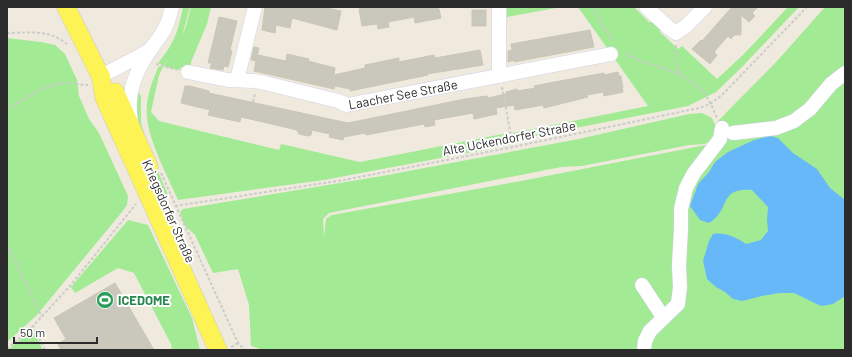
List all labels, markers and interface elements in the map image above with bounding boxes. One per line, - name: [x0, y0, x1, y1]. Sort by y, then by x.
- street label: Laacher See Straße: [347, 76, 459, 113]
- street label: Alte Uckendorfer Straße: [441, 117, 577, 159]
- street label: Kriegsdorfer Straße: [139, 157, 199, 265]
- sports icon: ICEDOME: [95, 290, 115, 310]
- place label: ICEDOME: [118, 292, 170, 308]
- scale bar: [14, 319, 97, 345]
- text: 50 m: [20, 325, 45, 339]

